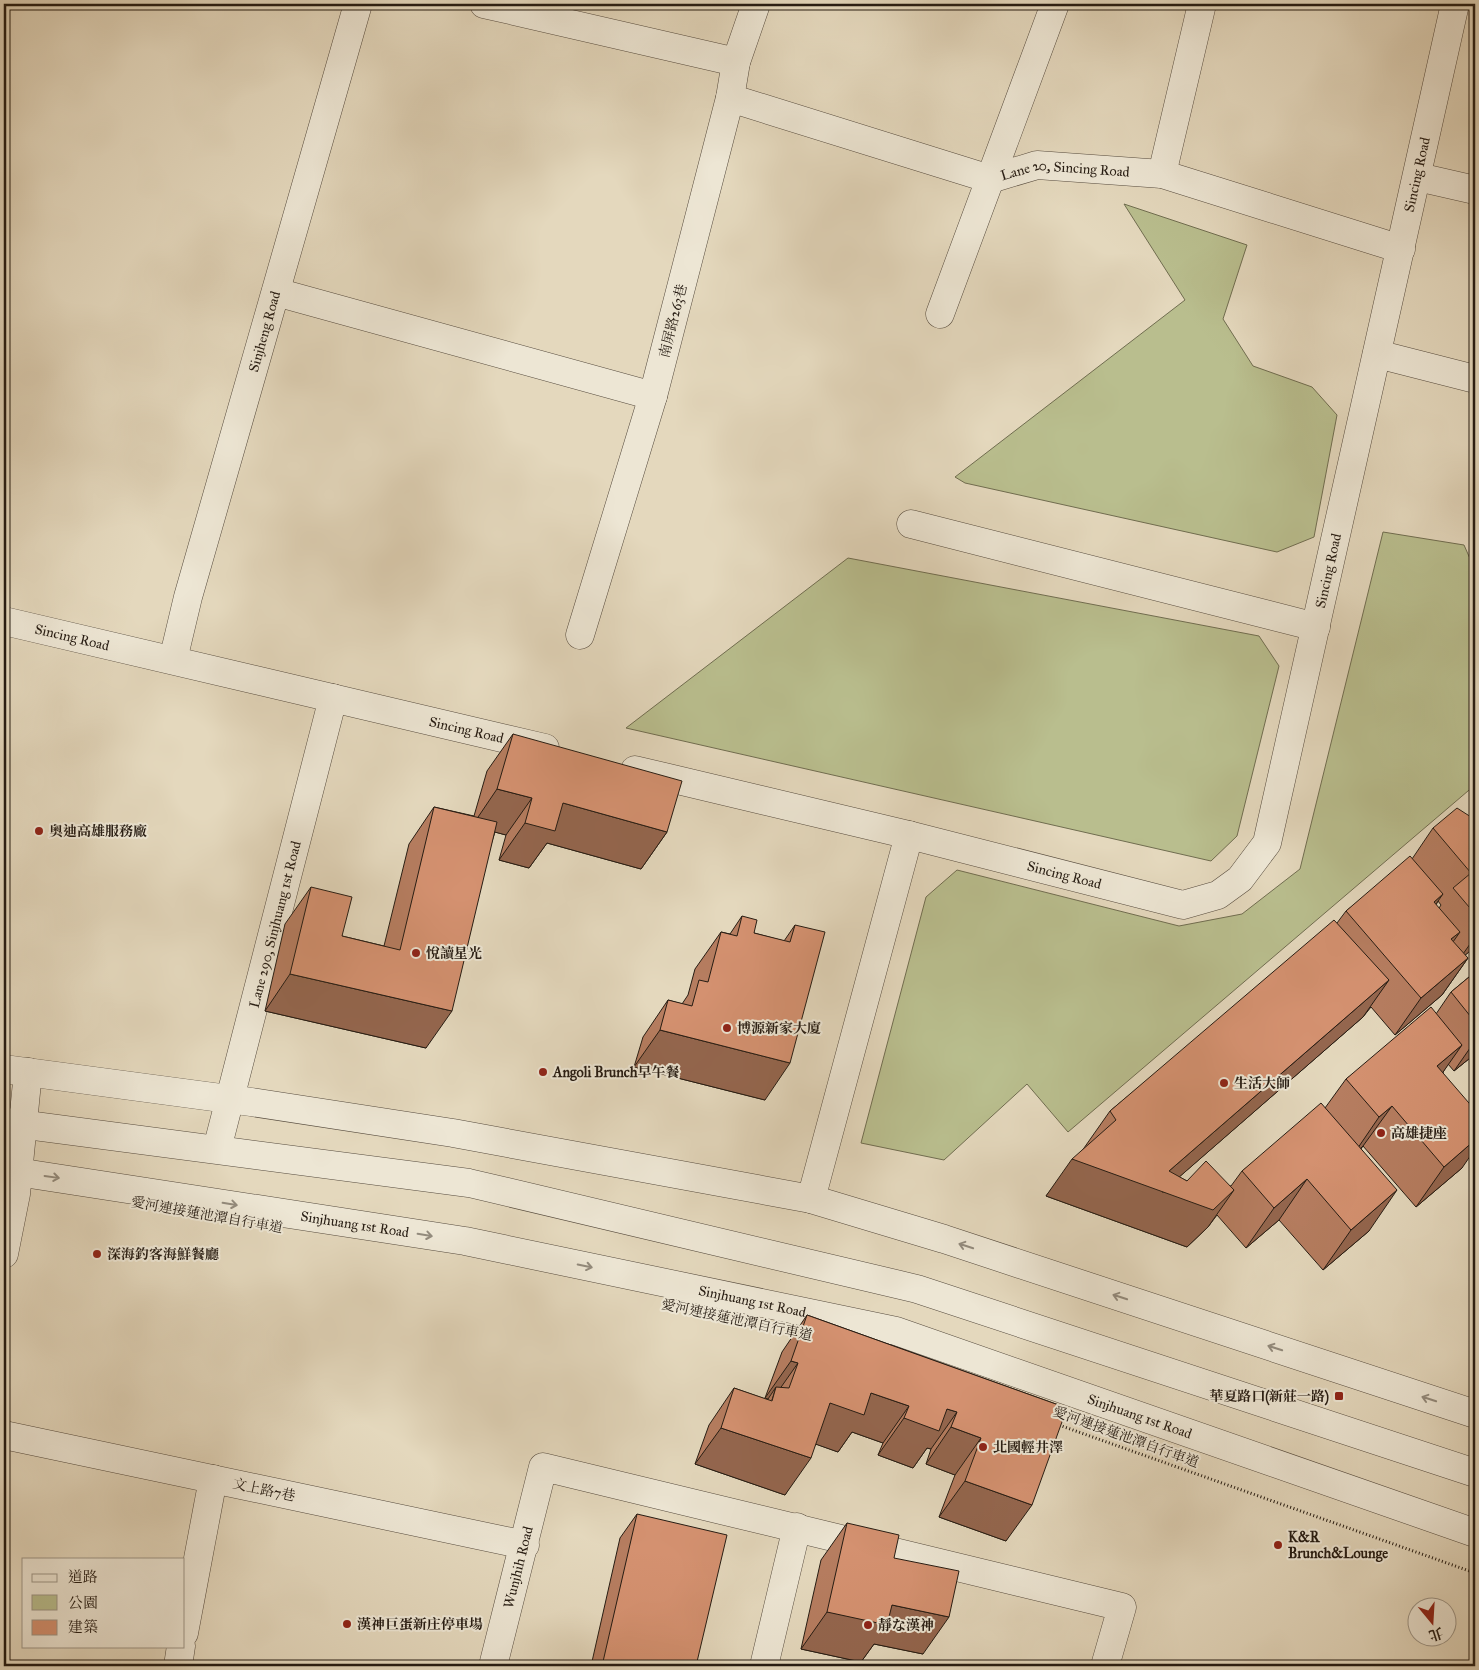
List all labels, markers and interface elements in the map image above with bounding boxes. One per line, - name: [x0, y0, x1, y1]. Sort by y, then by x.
- street label: Sincing Road: [1400, 136, 1433, 214]
- street label: Lane 20, Sincing Road: [998, 156, 1130, 184]
- street label: 南屏路263巷: [656, 282, 690, 360]
- street label: Sinjheng Road: [244, 289, 284, 374]
- street label: Sincing Road: [1311, 532, 1345, 610]
- street label: Sincing Road: [33, 620, 111, 654]
- street label: Sincing Road: [427, 713, 505, 747]
- place label: 奧迪高雄服務廠: [49, 823, 147, 840]
- marker: 奧迪高雄服務廠: [33, 825, 45, 837]
- street label: Lane 290, Sinjhuang 1st Road: [245, 839, 304, 1010]
- street label: Sincing Road: [1025, 857, 1103, 892]
- place label: 悅讀星光: [426, 945, 482, 962]
- marker: 悅讀星光: [410, 947, 422, 959]
- place label: 博源新家大廈: [737, 1020, 821, 1037]
- marker: 博源新家大廈: [721, 1022, 733, 1034]
- place label: Angoli Brunch早午餐: [552, 1064, 680, 1082]
- marker: Angoli Brunch早午餐: [537, 1066, 549, 1078]
- place label: 生活大師: [1234, 1075, 1290, 1092]
- marker: 生活大師: [1218, 1077, 1230, 1089]
- place label: 高雄捷座: [1391, 1125, 1447, 1142]
- marker: 高雄捷座: [1375, 1127, 1387, 1139]
- one-way arrow: [44, 1172, 60, 1182]
- street label: 愛河連接蓮池潭自行車道: [130, 1193, 284, 1237]
- one-way arrow: [222, 1200, 238, 1210]
- street label: Sinjhuang 1st Road: [299, 1207, 410, 1241]
- one-way arrow: [417, 1230, 433, 1240]
- one-way arrow: [958, 1241, 974, 1251]
- place label: 深海釣客海鮮餐廳: [107, 1246, 219, 1263]
- marker: 深海釣客海鮮餐廳: [91, 1248, 103, 1260]
- one-way arrow: [576, 1262, 592, 1271]
- street label: Sinjhuang 1st Road: [697, 1281, 808, 1321]
- one-way arrow: [1113, 1292, 1129, 1301]
- street label: 愛河連接蓮池潭自行車道: [660, 1296, 814, 1344]
- one-way arrow: [1267, 1343, 1283, 1352]
- place label: 華夏路口(新莊一路): [1209, 1388, 1329, 1406]
- street label: Sinjhuang 1st Road: [1085, 1390, 1194, 1442]
- marker: 華夏路口(新莊一路): [1333, 1390, 1345, 1402]
- one-way arrow: [1422, 1394, 1437, 1403]
- street label: 愛河連接蓮池潭自行車道: [1051, 1403, 1201, 1471]
- place label: 北國輕井澤: [993, 1439, 1063, 1456]
- marker: 北國輕井澤: [977, 1441, 989, 1453]
- street label: 文上路7巷: [231, 1475, 297, 1505]
- street label: Wunjhih Road: [499, 1524, 536, 1610]
- place label: K&R Brunch&Lounge: [1288, 1529, 1388, 1563]
- marker: K&R Brunch&Lounge: [1272, 1539, 1284, 1551]
- legend: [22, 1558, 185, 1648]
- text: 道路: [68, 1568, 98, 1586]
- text: 公園: [68, 1594, 98, 1612]
- north arrow: [1406, 1598, 1456, 1648]
- place label: 漢神巨蛋新庄停車場: [357, 1616, 483, 1633]
- place label: 靜な漢神: [878, 1617, 934, 1634]
- text: 建築: [68, 1618, 98, 1636]
- marker: 漢神巨蛋新庄停車場: [341, 1618, 353, 1630]
- marker: 靜な漢神: [862, 1619, 874, 1631]
- text: 北: [1427, 1624, 1445, 1644]

